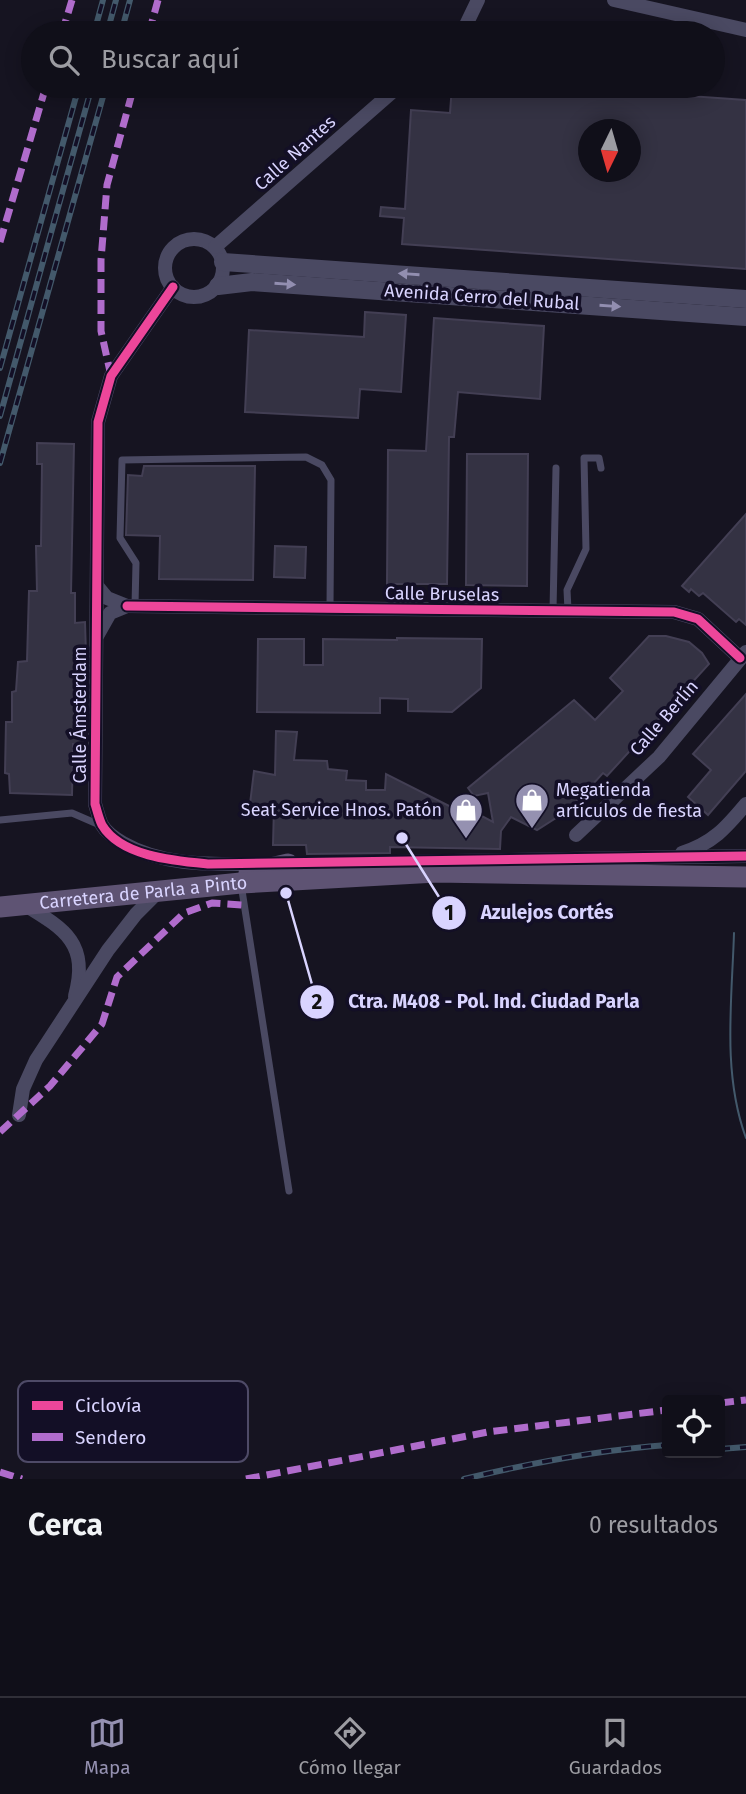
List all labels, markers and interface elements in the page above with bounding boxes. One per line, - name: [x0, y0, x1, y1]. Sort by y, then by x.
- search box: [21, 21, 725, 98]
- icon: search: [45, 41, 83, 79]
- text: Buscar aquí: [101, 44, 239, 75]
- street label: Calle Nantes: [250, 111, 340, 195]
- north arrow: [578, 119, 641, 182]
- one-way arrow: [398, 268, 420, 279]
- one-way arrow: [275, 279, 297, 290]
- street label: Avenida Cerro del Rubal: [384, 279, 580, 315]
- one-way arrow: [599, 301, 621, 312]
- street label: Calle Bruselas: [385, 582, 499, 606]
- street label: Calle Ámsterdam: [68, 646, 91, 784]
- street label: Calle Berlín: [625, 676, 703, 760]
- place label: Megatienda artículos de fiesta: [556, 779, 702, 822]
- shop icon: Megatienda artículos de fiesta: [513, 781, 551, 830]
- shop icon: Seat Service Hnos. Patón: [447, 791, 485, 840]
- place label: Seat Service Hnos. Patón: [241, 799, 442, 821]
- street label: Carretera de Parla a Pinto: [38, 872, 248, 914]
- callout: Azulejos Cortés: [431, 893, 627, 933]
- text: 1: [444, 900, 454, 926]
- text: Azulejos Cortés: [480, 901, 613, 924]
- callout: Ctra. M408 - Pol. Ind. Ciudad Parla: [299, 982, 654, 1022]
- text: 2: [312, 989, 323, 1015]
- text: Ctra. M408 - Pol. Ind. Ciudad Parla: [348, 990, 640, 1013]
- legend: [18, 1381, 248, 1462]
- text: Ciclovía: [75, 1394, 142, 1417]
- map controls: [662, 1395, 725, 1458]
- button: locate: [662, 1395, 725, 1458]
- text: Sendero: [75, 1426, 146, 1449]
- text: Cerca: [28, 1507, 103, 1543]
- text: 0 resultados: [589, 1511, 718, 1539]
- tab: Mapa: [84, 1714, 131, 1779]
- tab: Cómo llegar: [298, 1714, 401, 1779]
- tab: Guardados: [569, 1714, 662, 1779]

